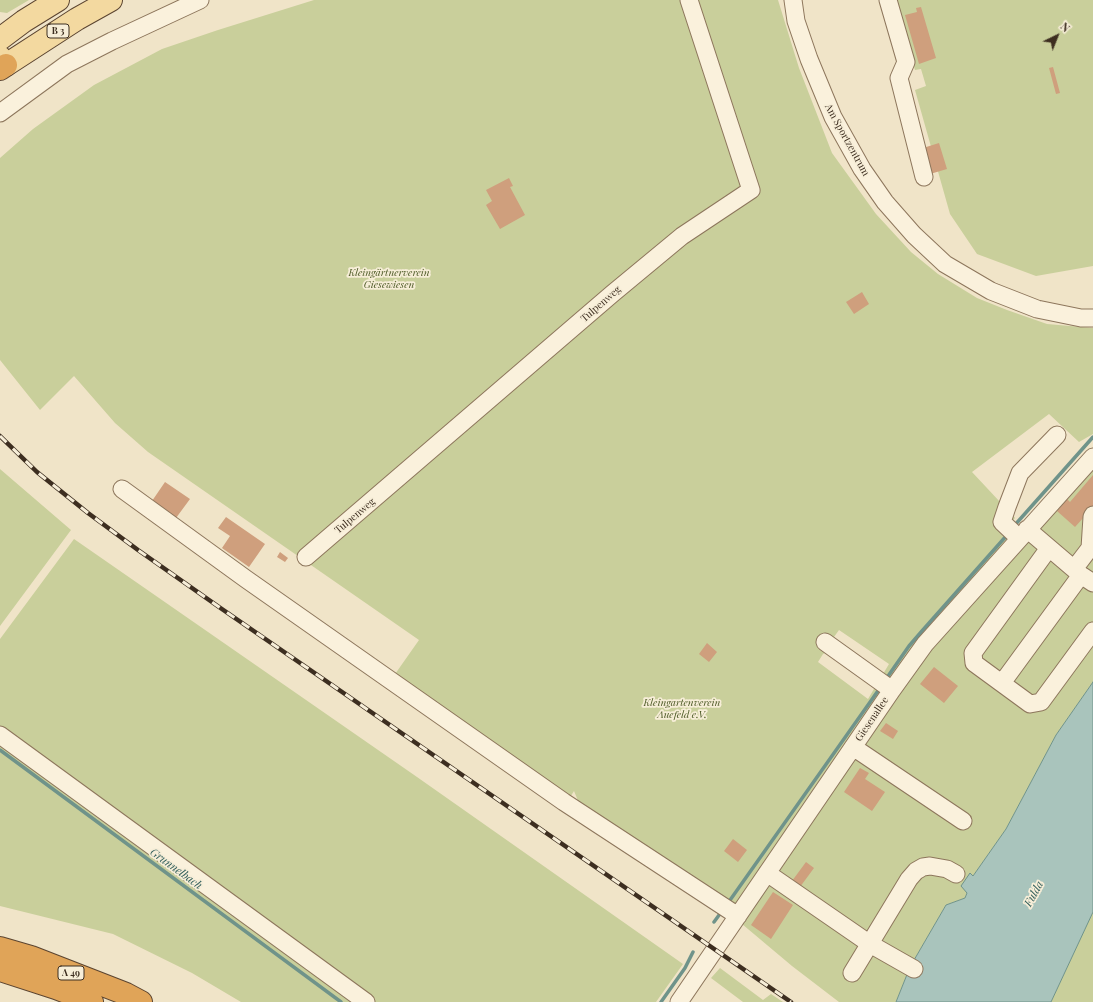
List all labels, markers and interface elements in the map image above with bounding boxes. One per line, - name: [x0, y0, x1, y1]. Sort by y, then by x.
- north arrow: [1037, 16, 1077, 56]
- text: N: [1057, 19, 1074, 35]
- road number: B 3: [47, 24, 69, 38]
- street label: Am Sportzentrum: [822, 102, 872, 178]
- park label: Kleingärtnerverein Giesewiesen: [348, 267, 430, 290]
- street label: Tulpenweg: [579, 283, 623, 325]
- street label: Tulpenweg: [332, 496, 378, 536]
- street label: Giesenallee: [853, 694, 891, 744]
- park label: Kleingartenverein Auefeld e.V.: [644, 697, 720, 720]
- water label: Grunnelbach: [147, 846, 205, 892]
- water label: Fulda: [1022, 879, 1046, 909]
- road number: A 49: [58, 966, 84, 980]

